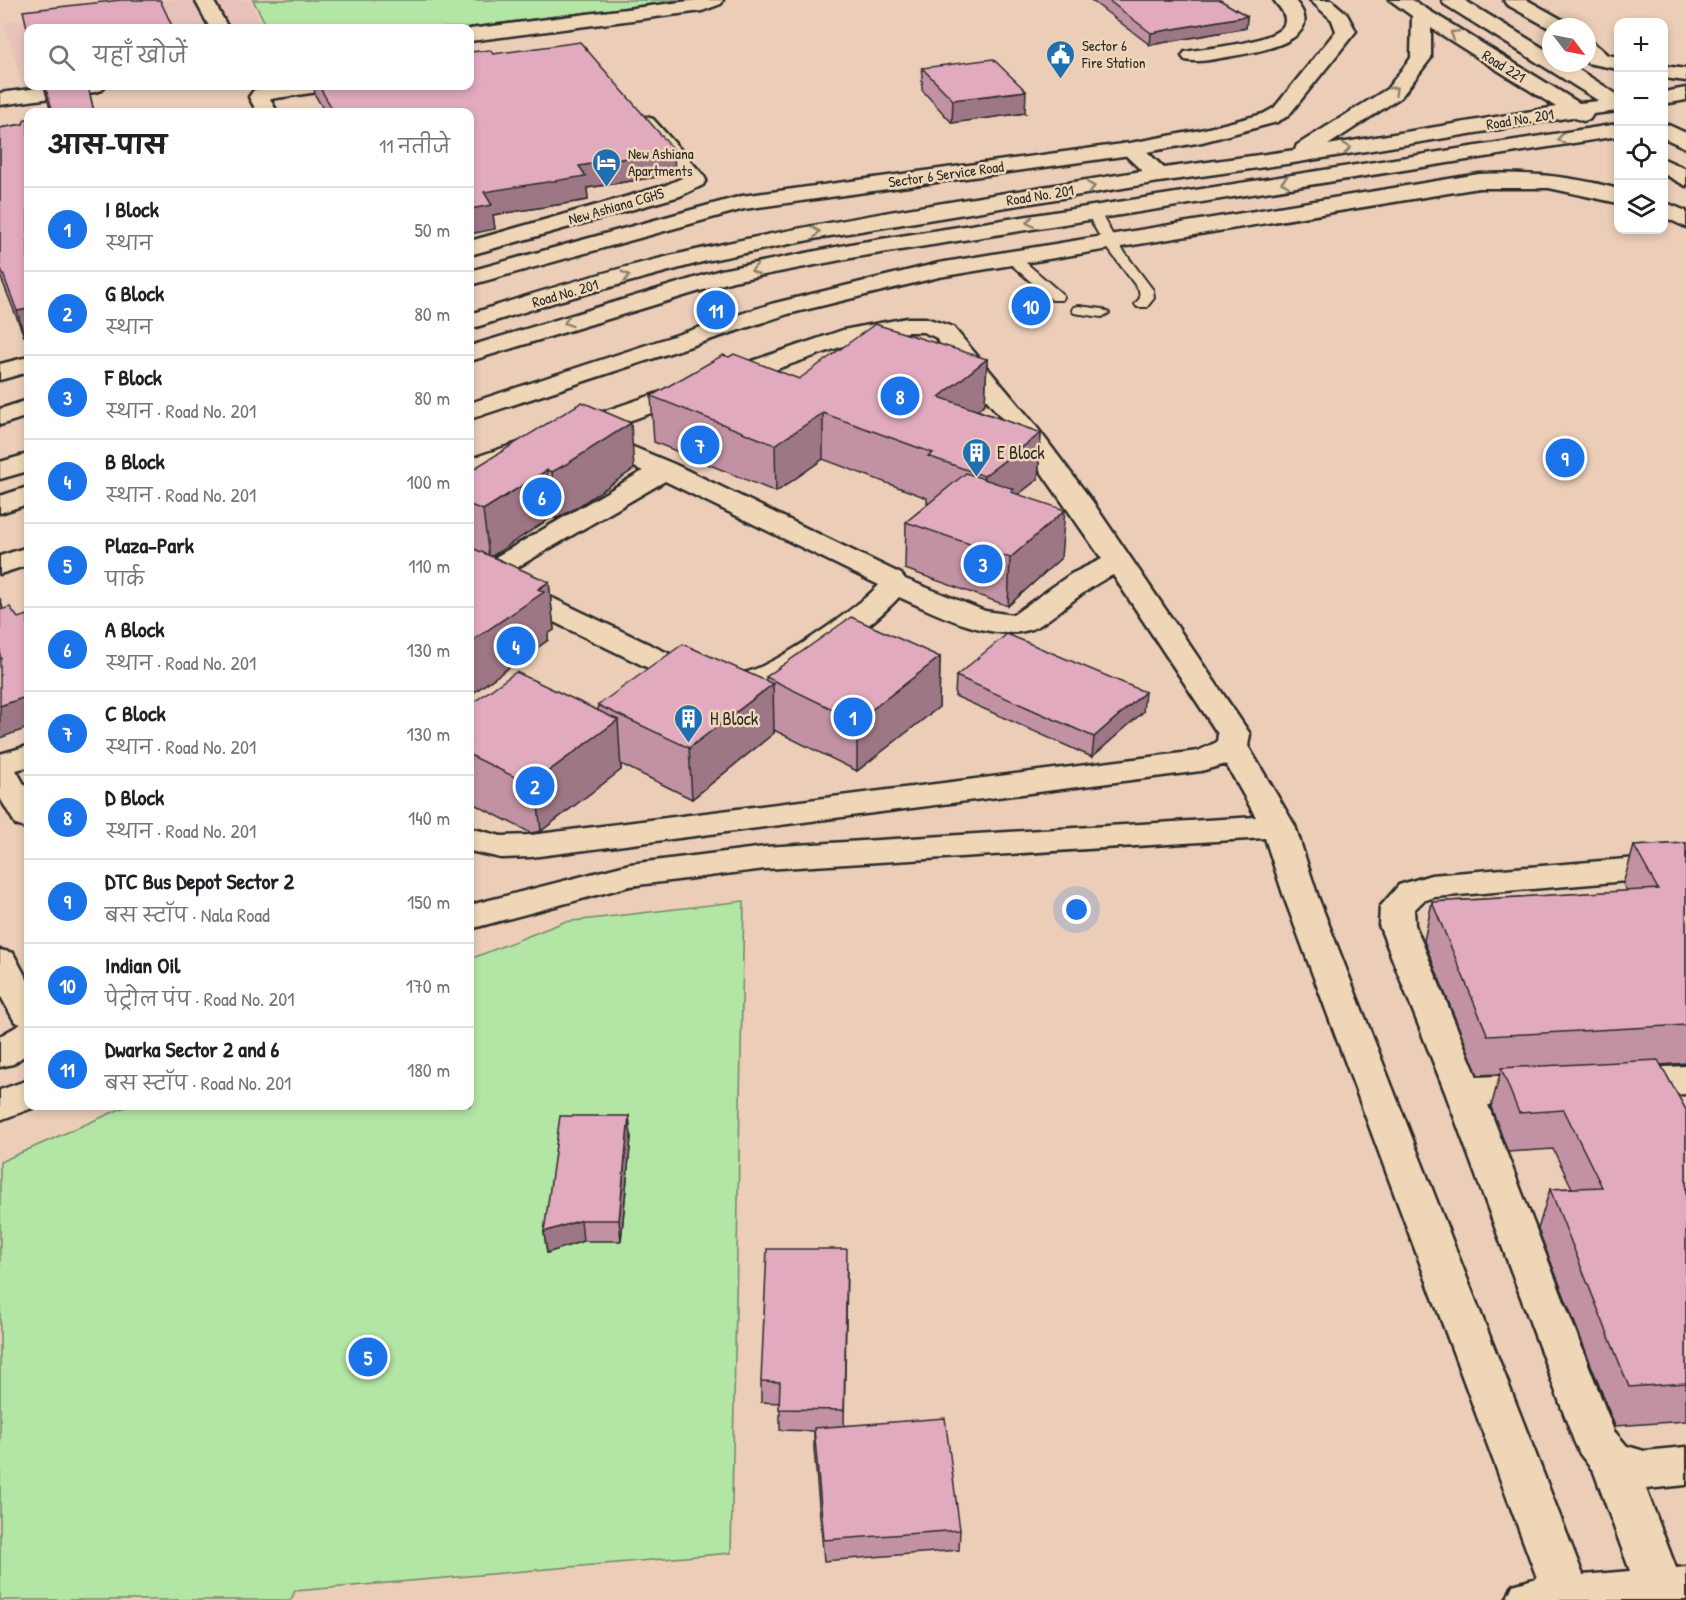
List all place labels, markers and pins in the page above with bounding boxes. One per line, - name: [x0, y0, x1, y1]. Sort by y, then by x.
- place label: Sector 6 Fire Station: [1081, 35, 1146, 73]
- public building icon: Sector 6 Fire Station: [1045, 38, 1077, 80]
- place label: New Ashiana Apartments: [628, 143, 694, 181]
- hotel icon: New Ashiana Apartments: [591, 146, 623, 188]
- pin: 10: [1012, 284, 1050, 328]
- pin: 11: [696, 288, 736, 332]
- pin: 8: [880, 374, 920, 418]
- pin: 7: [680, 422, 720, 468]
- building icon: E Block: [960, 436, 992, 478]
- pin: 9: [1546, 436, 1584, 480]
- place label: E Block: [997, 440, 1045, 465]
- pin: 6: [522, 474, 562, 520]
- pin: 3: [964, 542, 1002, 586]
- pin: 4: [496, 624, 536, 668]
- pin: 1: [834, 694, 872, 740]
- building icon: H Block: [673, 702, 705, 744]
- place label: H Block: [710, 706, 759, 731]
- pin: 2: [516, 764, 554, 808]
- pin: 5: [348, 1334, 388, 1380]

